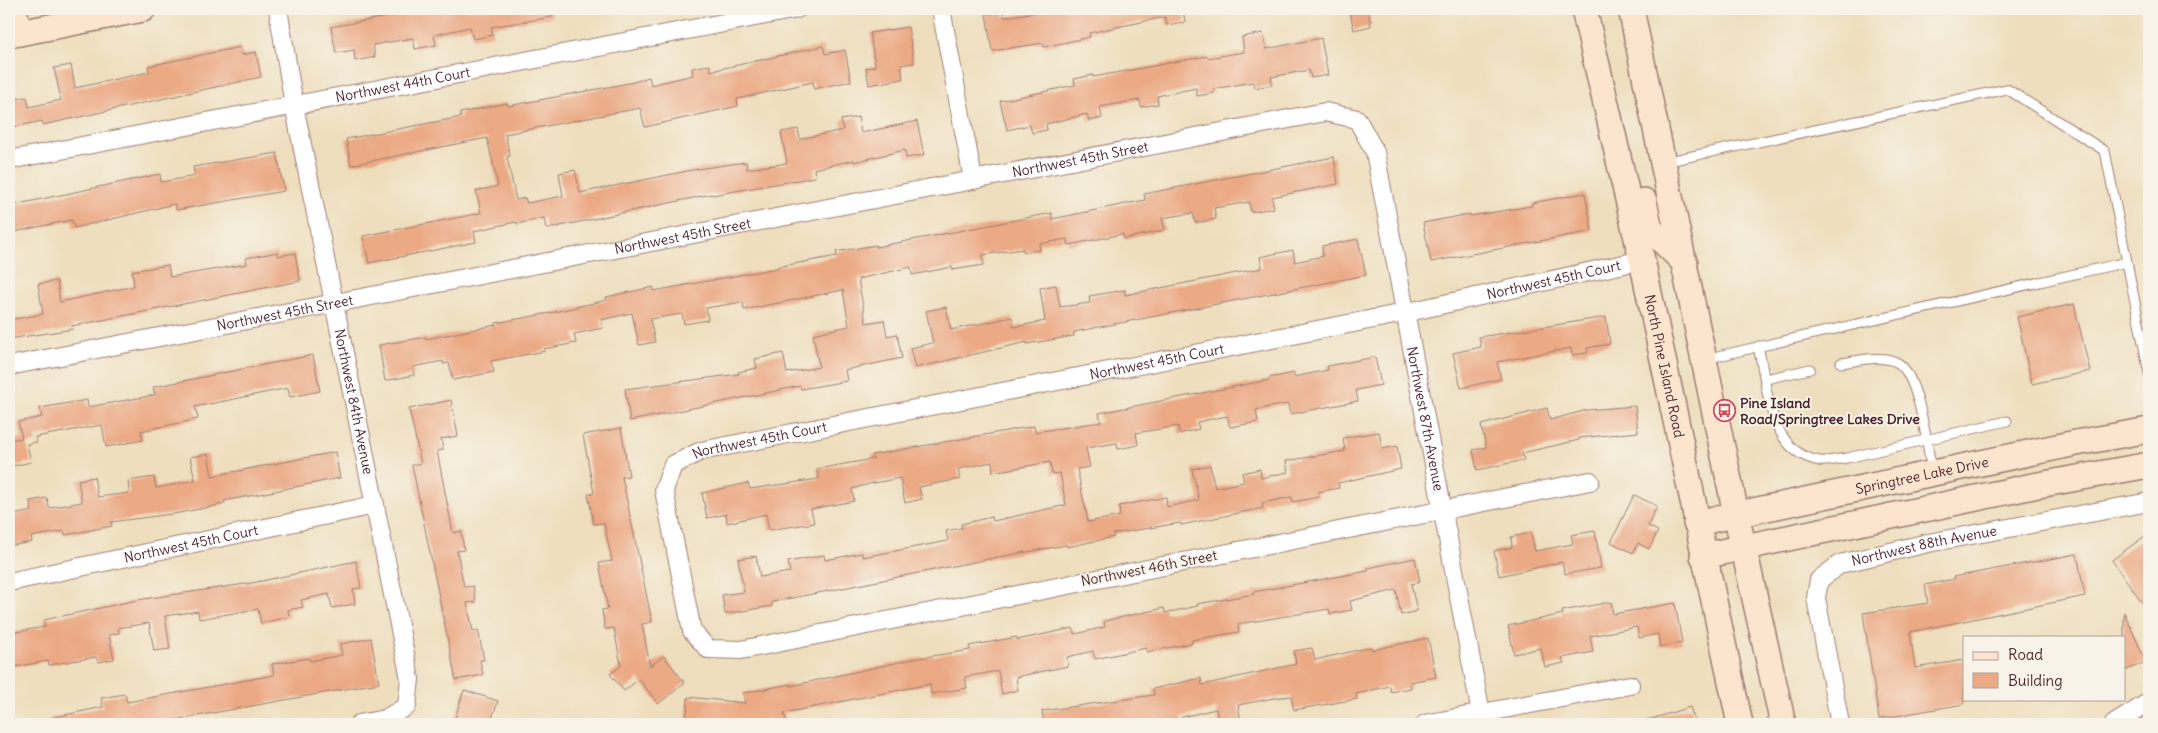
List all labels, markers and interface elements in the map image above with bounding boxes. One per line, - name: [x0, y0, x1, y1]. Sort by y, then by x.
- street label: Northwest 44th Court: [334, 63, 472, 106]
- street label: Northwest 45th Street: [1011, 137, 1150, 181]
- street label: Northwest 45th Street: [613, 214, 753, 258]
- street label: Northwest 45th Court: [1485, 256, 1622, 303]
- street label: Northwest 45th Street: [215, 291, 355, 335]
- street label: North Pine Island Road: [1641, 293, 1688, 439]
- street label: Northwest 84th Avenue: [330, 327, 377, 476]
- street label: Northwest 45th Court: [1088, 339, 1226, 384]
- street label: Northwest 87th Avenue: [1403, 345, 1448, 493]
- place label: Pine Island Road/Springtree Lakes Drive: [1740, 394, 1920, 428]
- bus stop icon: Pine Island Road/Springtree Lakes Drive: [1712, 399, 1736, 423]
- street label: Northwest 45th Court: [689, 417, 829, 463]
- street label: Springtree Lake Drive: [1854, 453, 1990, 498]
- street label: Northwest 45th Court: [122, 521, 260, 567]
- street label: Northwest 88th Avenue: [1850, 521, 1998, 570]
- street label: Northwest 46th Street: [1079, 546, 1219, 590]
- legend: [1963, 636, 2126, 700]
- text: Road: [2008, 645, 2043, 664]
- text: Building: [2008, 671, 2063, 690]

